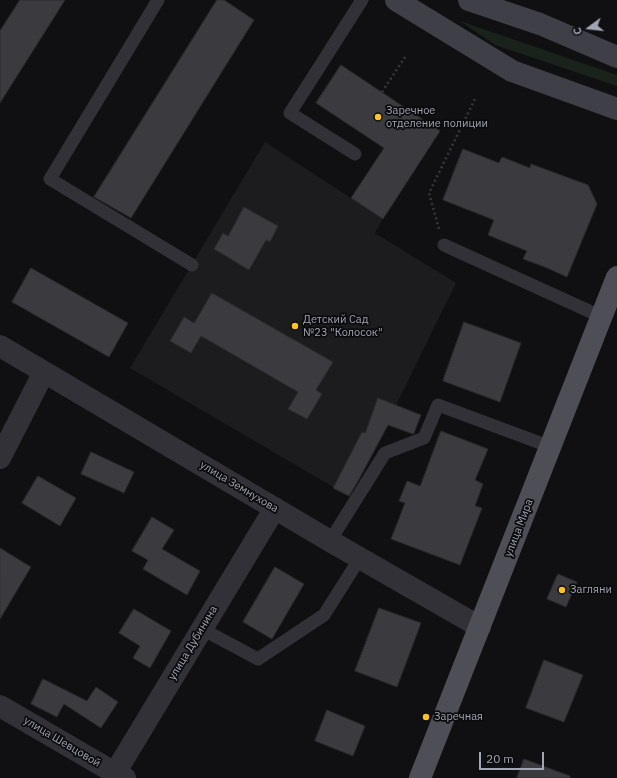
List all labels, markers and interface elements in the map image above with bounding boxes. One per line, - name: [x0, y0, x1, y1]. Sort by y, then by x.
- north arrow: [569, 8, 609, 48]
- text: С: [570, 26, 585, 36]
- place label: Заречное отделение полиции: [386, 104, 488, 130]
- marker: Заречное отделение полиции: [373, 112, 383, 122]
- place label: Детский Сад №23 "Колосок": [303, 313, 382, 339]
- marker: Детский Сад №23 "Колосок": [290, 321, 300, 331]
- street label: улица Земнухова: [198, 458, 280, 516]
- street label: улица Мира: [502, 497, 536, 559]
- place label: Загляни: [570, 583, 612, 597]
- marker: Загляни: [557, 585, 567, 595]
- street label: улица Дубинина: [166, 603, 220, 683]
- place label: Заречная: [434, 710, 483, 724]
- marker: Заречная: [421, 712, 431, 722]
- street label: улица Шевцовой: [21, 714, 103, 770]
- scale bar: [481, 744, 546, 770]
- text: 20 m: [486, 751, 514, 766]

